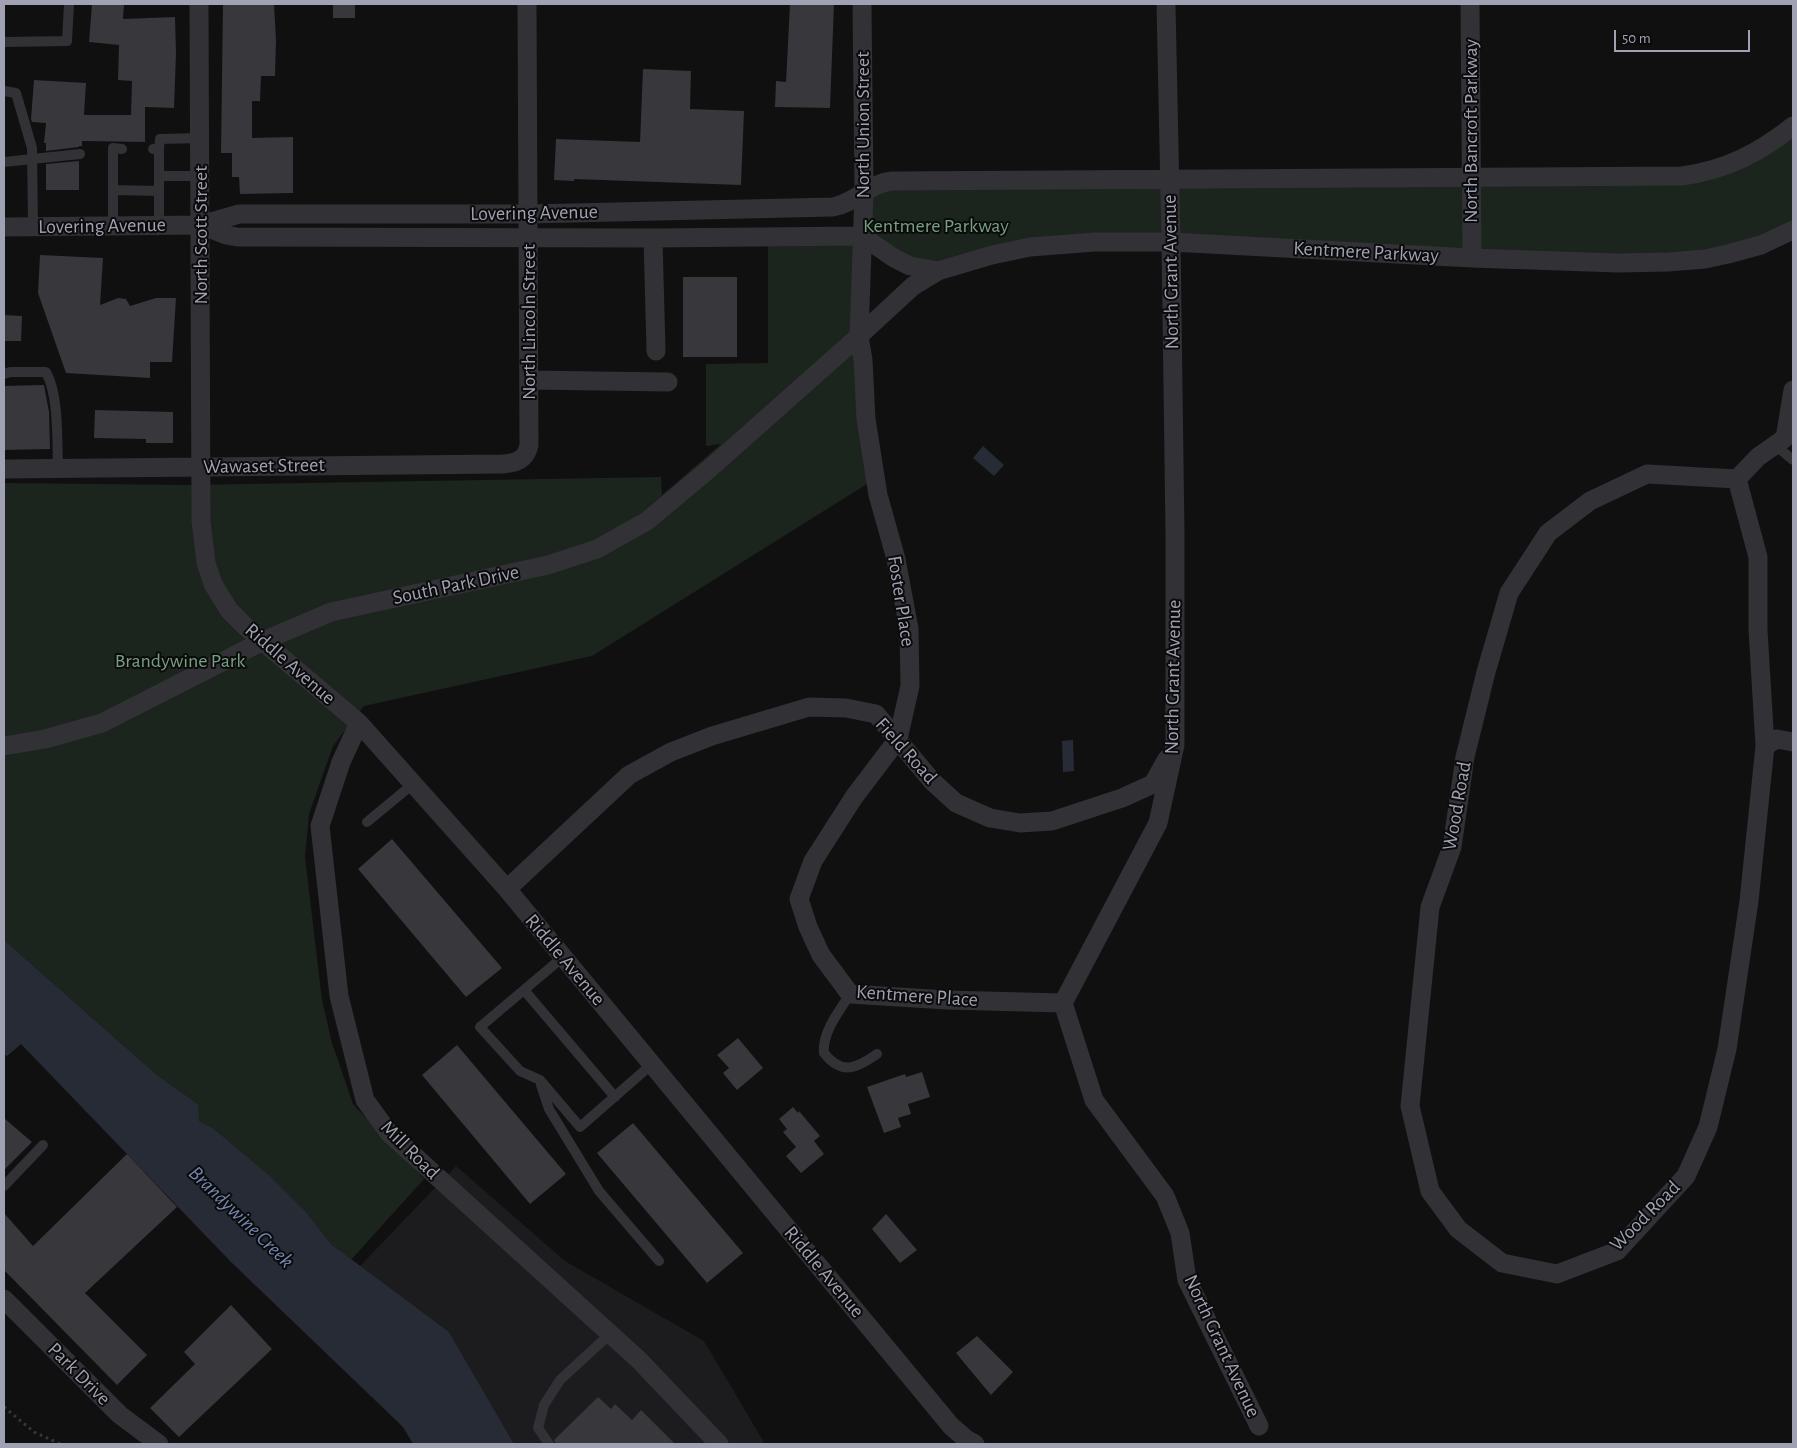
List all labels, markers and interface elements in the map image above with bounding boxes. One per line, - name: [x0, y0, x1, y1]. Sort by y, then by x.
- scale bar: [1617, 20, 1753, 52]
- text: 50 m: [1622, 31, 1651, 46]
- street label: North Bancroft Parkway: [1459, 39, 1483, 223]
- street label: North Union Street: [851, 51, 875, 199]
- street label: North Scott Street: [189, 165, 213, 305]
- street label: North Grant Avenue: [1158, 194, 1184, 350]
- street label: Lovering Avenue: [470, 200, 598, 226]
- street label: Lovering Avenue: [38, 213, 166, 239]
- park label: Kentmere Parkway: [863, 214, 1009, 238]
- street label: Kentmere Parkway: [1293, 236, 1439, 268]
- street label: North Lincoln Street: [517, 244, 541, 400]
- street label: Wawaset Street: [203, 453, 325, 479]
- street label: Foster Place: [882, 554, 920, 648]
- street label: South Park Drive: [391, 560, 521, 610]
- street label: North Grant Avenue: [1160, 599, 1186, 755]
- street label: Riddle Avenue: [240, 618, 340, 710]
- park label: Brandywine Park: [115, 649, 245, 673]
- street label: Field Road: [870, 713, 942, 789]
- street label: Wood Road: [1437, 760, 1477, 852]
- street label: Riddle Avenue: [520, 909, 610, 1011]
- street label: Kentmere Place: [855, 980, 979, 1012]
- street label: Mill Road: [376, 1116, 444, 1184]
- water label: Brandywine Creek: [183, 1161, 299, 1273]
- street label: Wood Road: [1605, 1176, 1685, 1256]
- street label: Riddle Avenue: [779, 1221, 869, 1323]
- street label: North Grant Avenue: [1178, 1271, 1266, 1421]
- street label: Park Drive: [42, 1337, 116, 1411]

